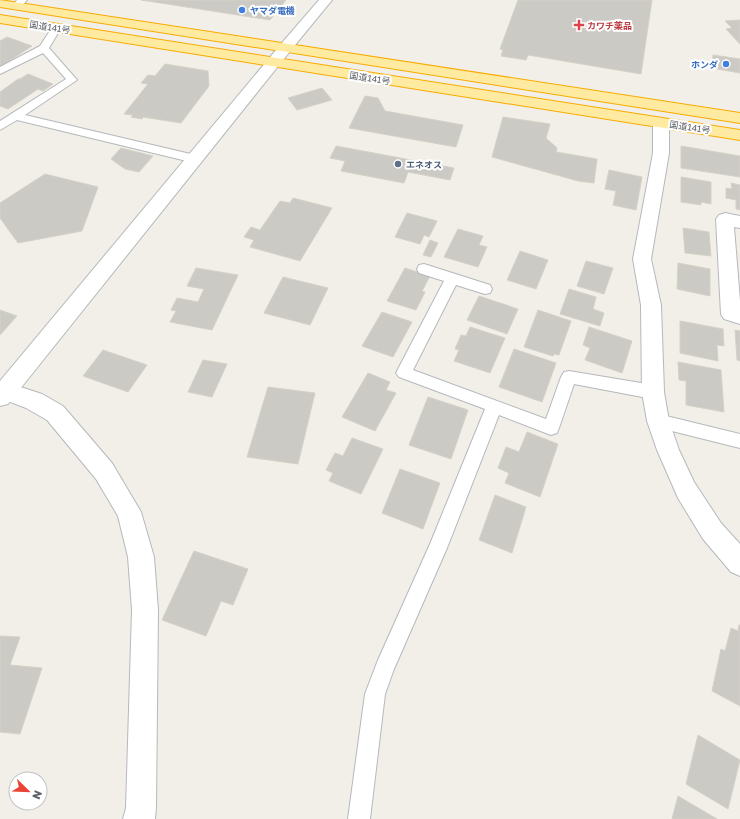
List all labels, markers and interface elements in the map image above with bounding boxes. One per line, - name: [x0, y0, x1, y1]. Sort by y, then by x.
- marker: ヤマダ電機: [237, 5, 247, 15]
- place label: ヤマダ電機: [250, 5, 295, 16]
- street label: 国道141号: [29, 18, 71, 36]
- marker: カワチ薬品: [574, 20, 584, 30]
- place label: カワチ薬品: [587, 20, 632, 31]
- place label: ホンダ: [691, 59, 718, 70]
- marker: ホンダ: [721, 59, 731, 69]
- street label: 国道141号: [349, 69, 391, 87]
- street label: 国道141号: [669, 118, 711, 136]
- marker: エネオス: [393, 159, 403, 169]
- place label: エネオス: [406, 159, 442, 170]
- north arrow: [8, 771, 48, 811]
- text: N: [30, 789, 45, 801]

